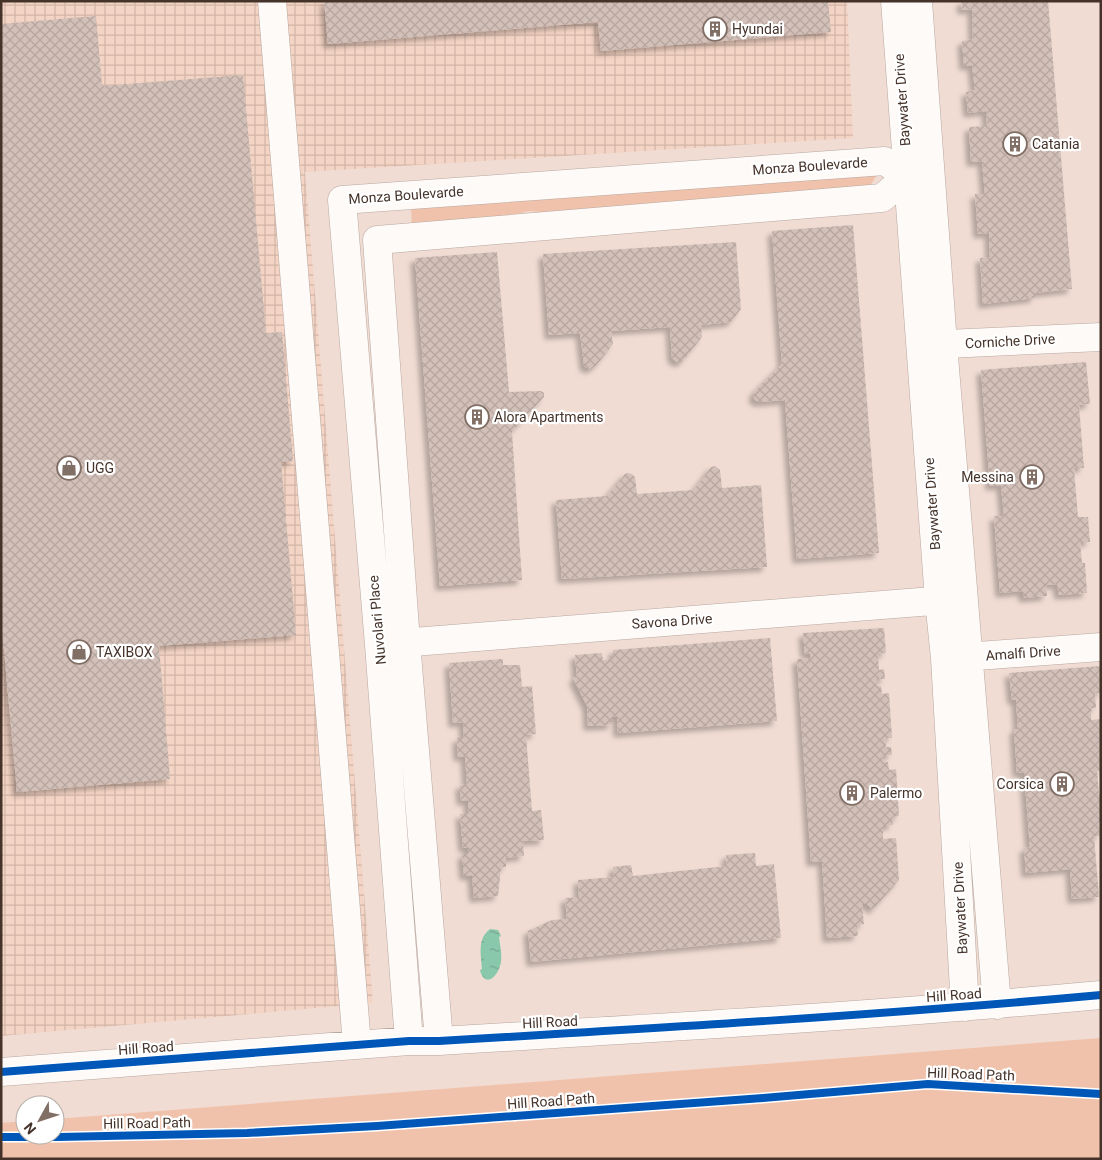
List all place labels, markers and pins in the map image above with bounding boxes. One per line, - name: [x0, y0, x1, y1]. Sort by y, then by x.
- building icon: Hyundai: [702, 16, 728, 42]
- place label: Hyundai: [732, 21, 783, 37]
- building icon: Catania: [1002, 131, 1028, 157]
- place label: Catania: [1032, 136, 1080, 152]
- building icon: Alora Apartments: [464, 404, 490, 430]
- place label: Alora Apartments: [494, 409, 604, 425]
- shop icon: UGG: [56, 455, 82, 481]
- place label: UGG: [86, 460, 114, 476]
- building icon: Messina: [1019, 464, 1045, 490]
- place label: Messina: [961, 469, 1014, 485]
- shop icon: TAXIBOX: [66, 639, 92, 665]
- place label: TAXIBOX: [96, 644, 153, 660]
- building icon: Corsica: [1049, 771, 1075, 797]
- place label: Corsica: [997, 776, 1044, 792]
- building icon: Palermo: [839, 780, 865, 806]
- place label: Palermo: [870, 785, 922, 801]

